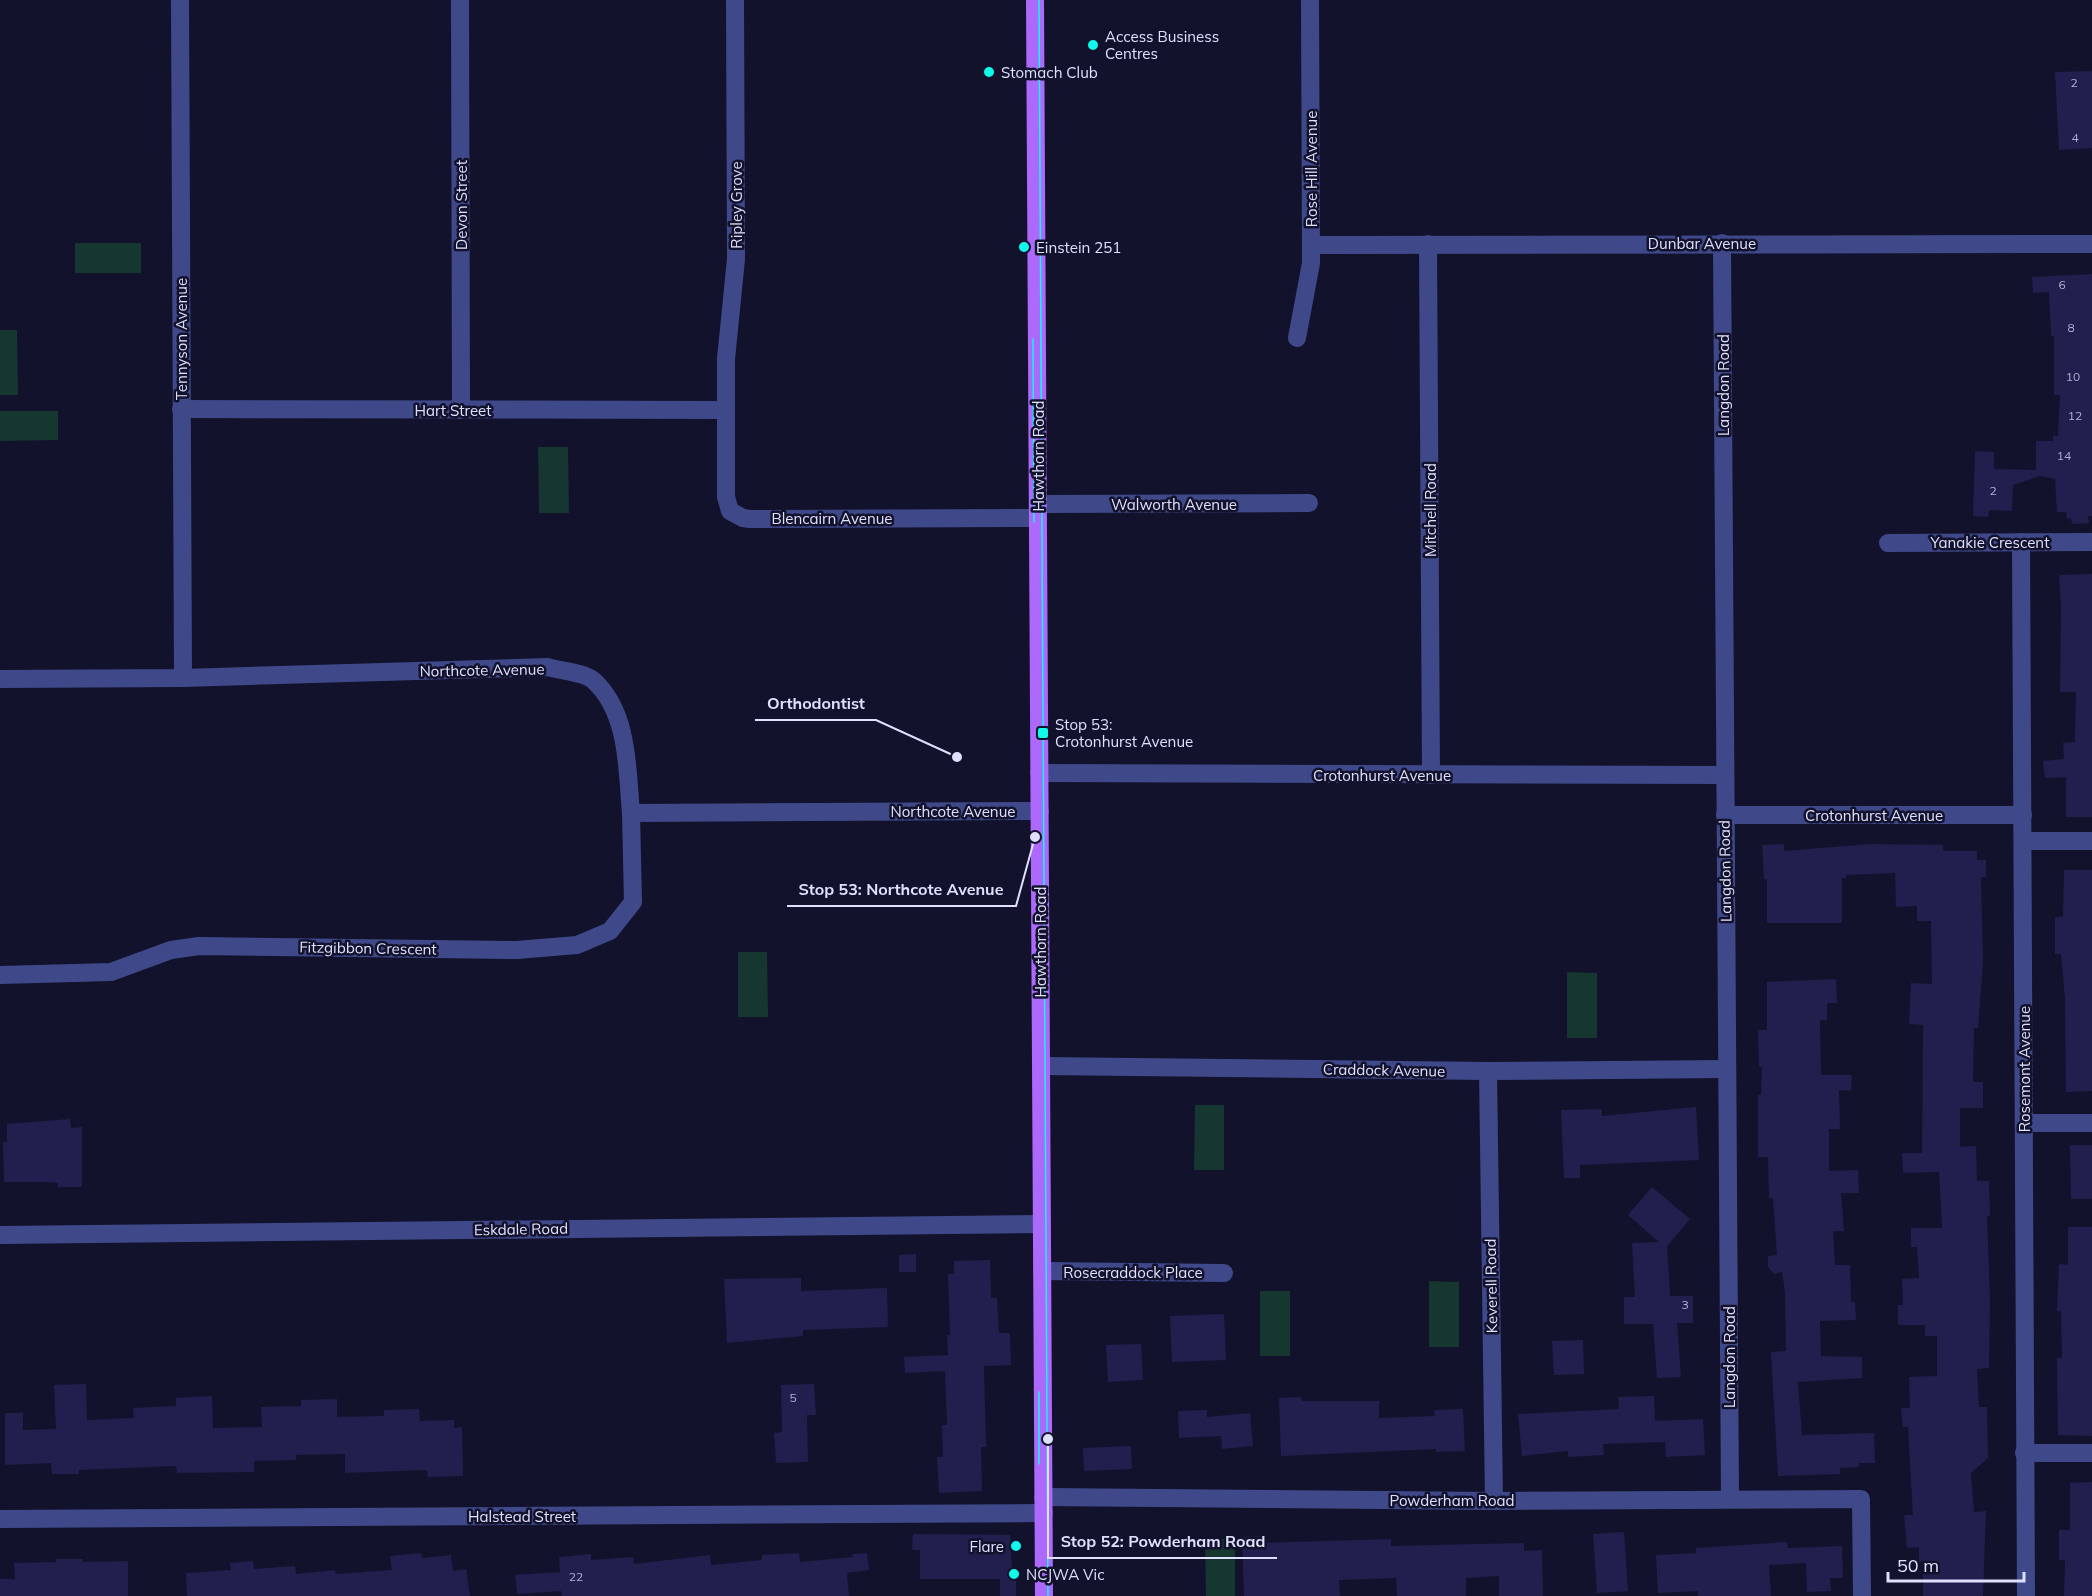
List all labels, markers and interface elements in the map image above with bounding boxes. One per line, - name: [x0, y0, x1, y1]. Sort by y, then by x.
- place label: Access Business Centres: [1105, 27, 1219, 63]
- marker: Access Business Centres: [1086, 38, 1100, 52]
- place label: Stomach Club: [1001, 63, 1098, 82]
- marker: Stomach Club: [982, 65, 996, 79]
- house number: 2: [2070, 75, 2078, 90]
- street label: Rose Hill Avenue: [1302, 111, 1321, 227]
- house number: 4: [2071, 130, 2079, 145]
- street label: Devon Street: [452, 160, 471, 250]
- street label: Ripley Grove: [727, 161, 746, 249]
- street label: Dunbar Avenue: [1648, 234, 1756, 253]
- place label: Einstein 251: [1036, 238, 1121, 257]
- marker: Einstein 251: [1017, 240, 1031, 254]
- house number: 6: [2058, 277, 2066, 292]
- street label: Tennyson Avenue: [172, 278, 191, 400]
- house number: 8: [2067, 320, 2075, 335]
- street label: Langdon Road: [1714, 334, 1733, 436]
- house number: 10: [2066, 369, 2080, 384]
- street label: Hawthorn Road: [1029, 400, 1048, 512]
- street label: Hart Street: [415, 401, 491, 420]
- house number: 12: [2068, 408, 2082, 423]
- house number: 14: [2057, 448, 2071, 463]
- street label: Mitchell Road: [1421, 463, 1440, 557]
- house number: 2: [1989, 483, 1997, 498]
- street label: Walworth Avenue: [1111, 495, 1237, 514]
- street label: Blencairn Avenue: [771, 509, 893, 528]
- street label: Yanakie Crescent: [1930, 533, 2049, 552]
- street label: Northcote Avenue: [419, 659, 545, 681]
- callout: Orthodontist: [755, 686, 876, 720]
- text: Orthodontist: [767, 693, 865, 713]
- place label: Stop 53: Crotonhurst Avenue: [1055, 715, 1193, 751]
- marker: Stop 53: Crotonhurst Avenue: [1036, 726, 1050, 740]
- street label: Crotonhurst Avenue: [1313, 766, 1451, 785]
- street label: Northcote Avenue: [891, 802, 1015, 821]
- street label: Crotonhurst Avenue: [1805, 806, 1943, 825]
- street label: Langdon Road: [1715, 820, 1735, 922]
- callout: Stop 53: Northcote Avenue: [787, 872, 1016, 906]
- text: Stop 53: Northcote Avenue: [799, 879, 1004, 899]
- street label: Hawthorn Road: [1031, 886, 1050, 998]
- street label: Fitzgibbon Crescent: [299, 937, 437, 959]
- street label: Rosemont Avenue: [2015, 1006, 2034, 1132]
- street label: Craddock Avenue: [1323, 1059, 1445, 1081]
- street label: Eskdale Road: [474, 1219, 568, 1239]
- street label: Keverell Road: [1481, 1238, 1501, 1334]
- street label: Rosecraddock Place: [1063, 1263, 1203, 1282]
- house number: 3: [1681, 1297, 1689, 1312]
- street label: Langdon Road: [1720, 1306, 1739, 1408]
- house number: 5: [789, 1390, 797, 1405]
- street label: Powderham Road: [1389, 1491, 1515, 1510]
- street label: Halstead Street: [468, 1507, 576, 1526]
- callout: Stop 52: Powderham Road: [1048, 1524, 1277, 1558]
- text: Stop 52: Powderham Road: [1061, 1531, 1265, 1551]
- place label: Flare: [969, 1537, 1004, 1556]
- marker: Flare: [1009, 1539, 1023, 1553]
- scale bar: [1888, 1545, 2024, 1583]
- text: 50 m: [1897, 1554, 1939, 1577]
- place label: NCJWA Vic: [1026, 1565, 1105, 1584]
- marker: NCJWA Vic: [1007, 1567, 1021, 1581]
- house number: 22: [569, 1569, 583, 1584]

